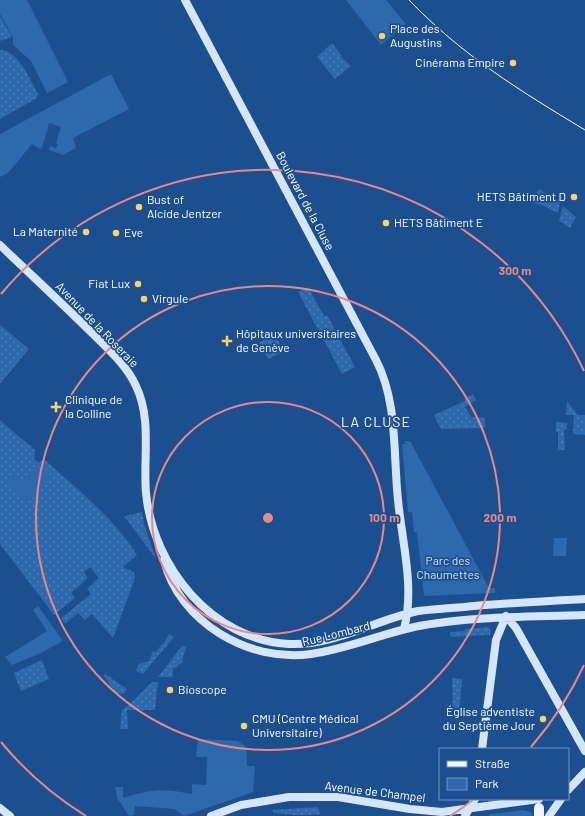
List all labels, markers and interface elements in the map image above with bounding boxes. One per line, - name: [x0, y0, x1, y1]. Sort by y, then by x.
- place label: Place des Augustins: [390, 21, 442, 49]
- marker: Place des Augustins: [377, 31, 387, 41]
- place label: Cinérama Empire: [415, 55, 505, 69]
- marker: Cinérama Empire: [508, 58, 518, 68]
- street label: Boulevard de la Cluse: [274, 149, 338, 252]
- place label: HETS Bâtiment D: [477, 189, 566, 203]
- place label: Bust of Alcide Jentzer: [147, 192, 223, 220]
- marker: HETS Bâtiment D: [569, 192, 579, 202]
- marker: Bust of Alcide Jentzer: [134, 202, 144, 212]
- place label: HETS Bâtiment E: [394, 215, 483, 229]
- marker: HETS Bâtiment E: [381, 218, 391, 228]
- place label: La Maternité: [13, 224, 78, 238]
- place label: Eve: [124, 225, 143, 239]
- marker: La Maternité: [81, 227, 91, 237]
- marker: Eve: [111, 228, 121, 238]
- text: 300 m: [499, 263, 531, 277]
- place label: Fiat Lux: [88, 276, 130, 290]
- street label: Avenue de la Roseraie: [53, 279, 142, 370]
- marker: Fiat Lux: [133, 279, 143, 289]
- place label: Virgule: [152, 291, 188, 305]
- marker: Virgule: [139, 294, 149, 304]
- place label: Hôpitaux universitaires de Genève: [236, 326, 356, 354]
- marker: Hôpitaux universitaires de Genève: [221, 335, 233, 347]
- place label: Clinique de la Colline: [65, 392, 122, 420]
- marker: Clinique de la Colline: [50, 401, 62, 413]
- district label: LA CLUSE: [341, 413, 411, 430]
- text: 100 m: [369, 510, 399, 524]
- text: 200 m: [484, 510, 516, 524]
- centre of rings: [261, 511, 275, 525]
- park label: Parc des Chaumettes: [416, 553, 480, 581]
- street label: Rue Lombard: [300, 618, 371, 648]
- place label: Bioscope: [178, 682, 227, 696]
- marker: Bioscope: [165, 685, 175, 695]
- place label: Église adventiste du Septième Jour: [443, 704, 536, 732]
- place label: CMU (Centre Médical Universitaire): [252, 711, 359, 739]
- marker: Église adventiste du Septième Jour: [538, 714, 548, 724]
- marker: CMU (Centre Médical Universitaire): [239, 721, 249, 731]
- legend: [439, 748, 569, 800]
- text: Straße: [475, 756, 510, 770]
- text: Park: [475, 776, 499, 790]
- street label: Avenue de Champel: [324, 778, 426, 804]

